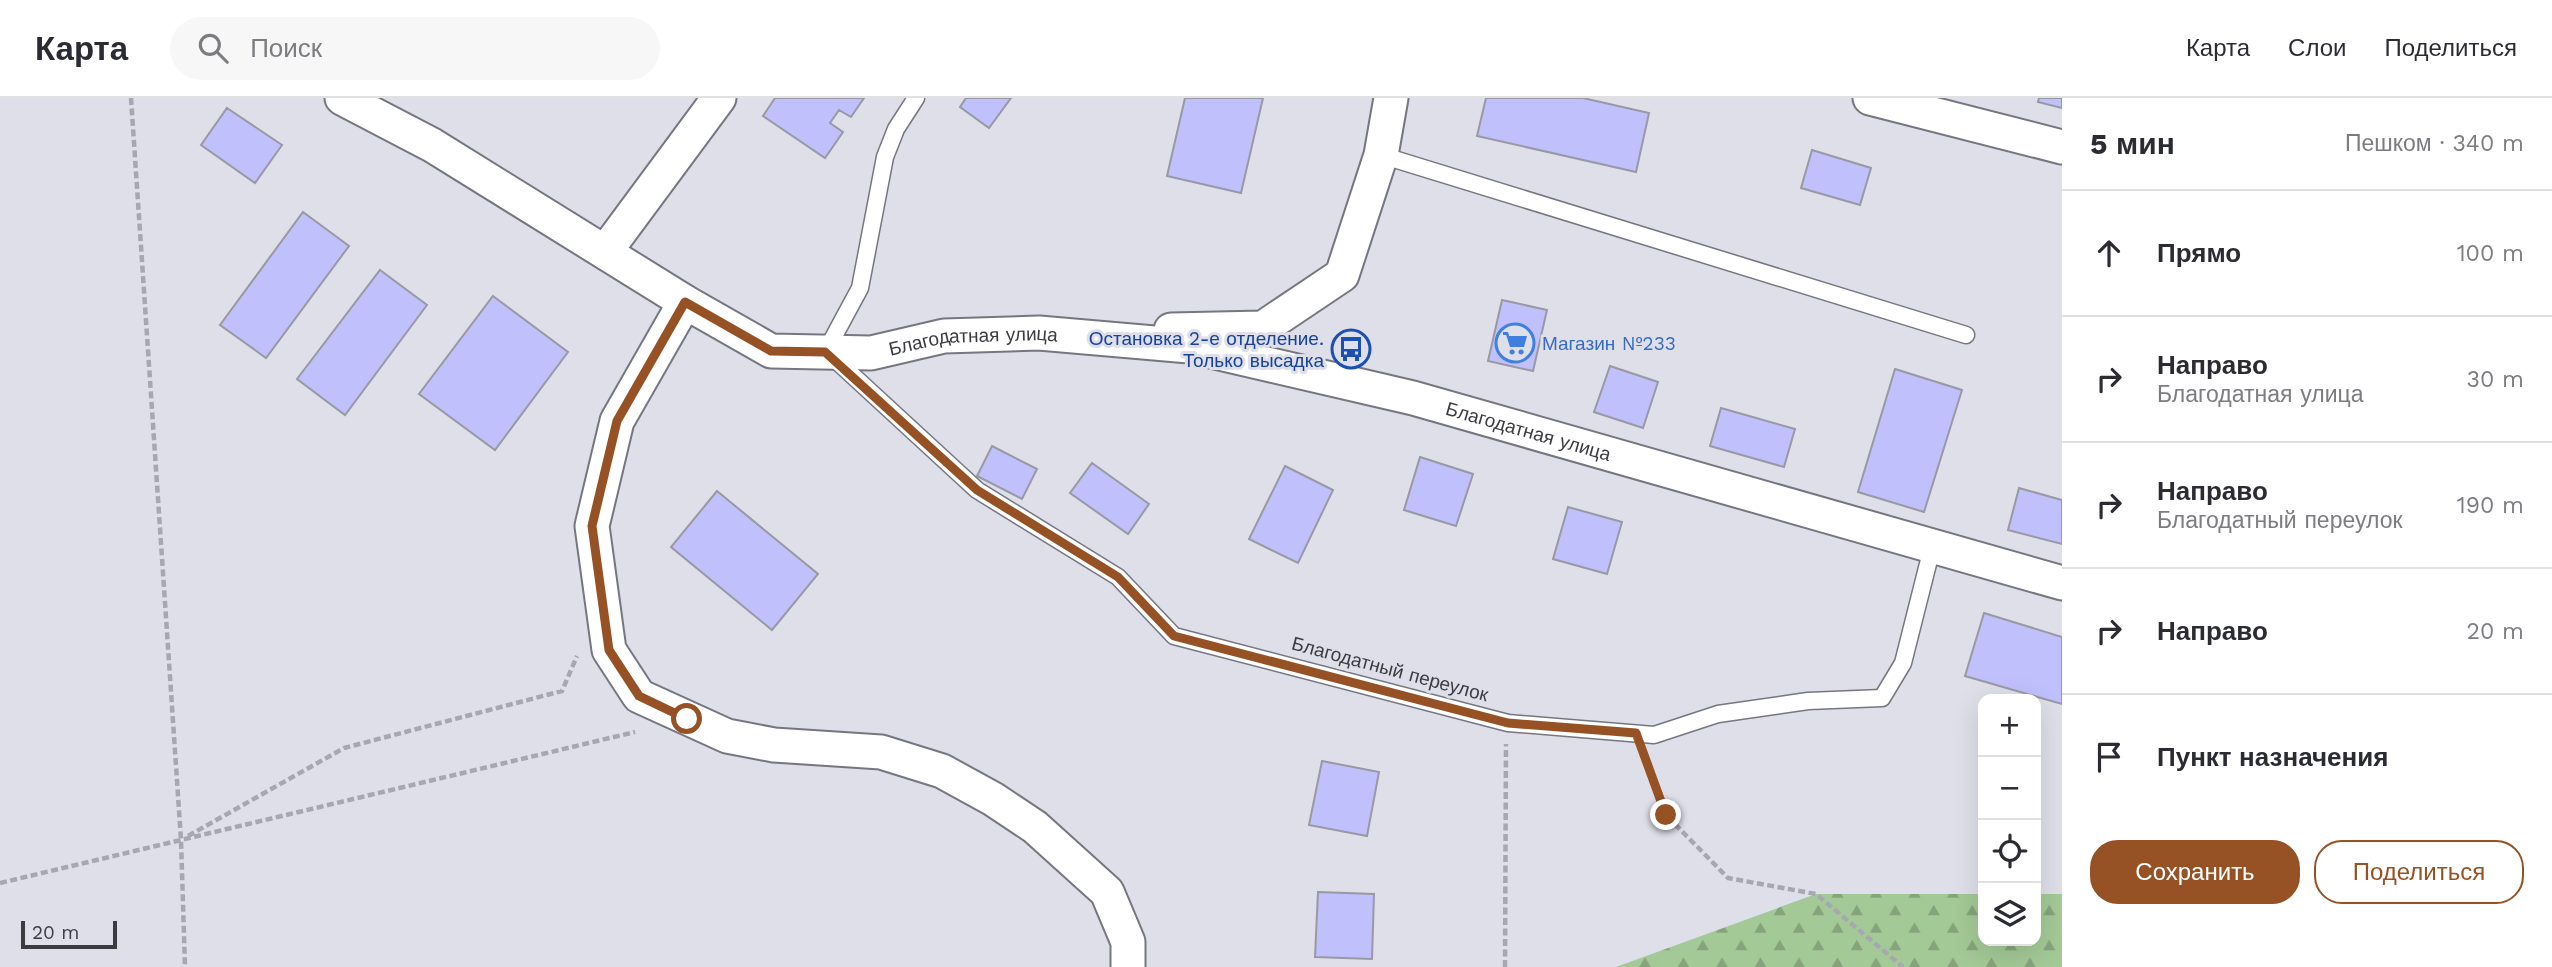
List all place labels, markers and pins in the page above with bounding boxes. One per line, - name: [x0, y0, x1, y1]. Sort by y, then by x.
- supermarket icon: Магазин №233: [1494, 322, 1536, 364]
- place label: Остановка 2-е отделение. Только высадка: [1089, 327, 1324, 372]
- bus stop icon: Остановка 2-е отделение. Только высадка: [1330, 328, 1372, 370]
- place label: Магазин №233: [1542, 332, 1676, 355]

